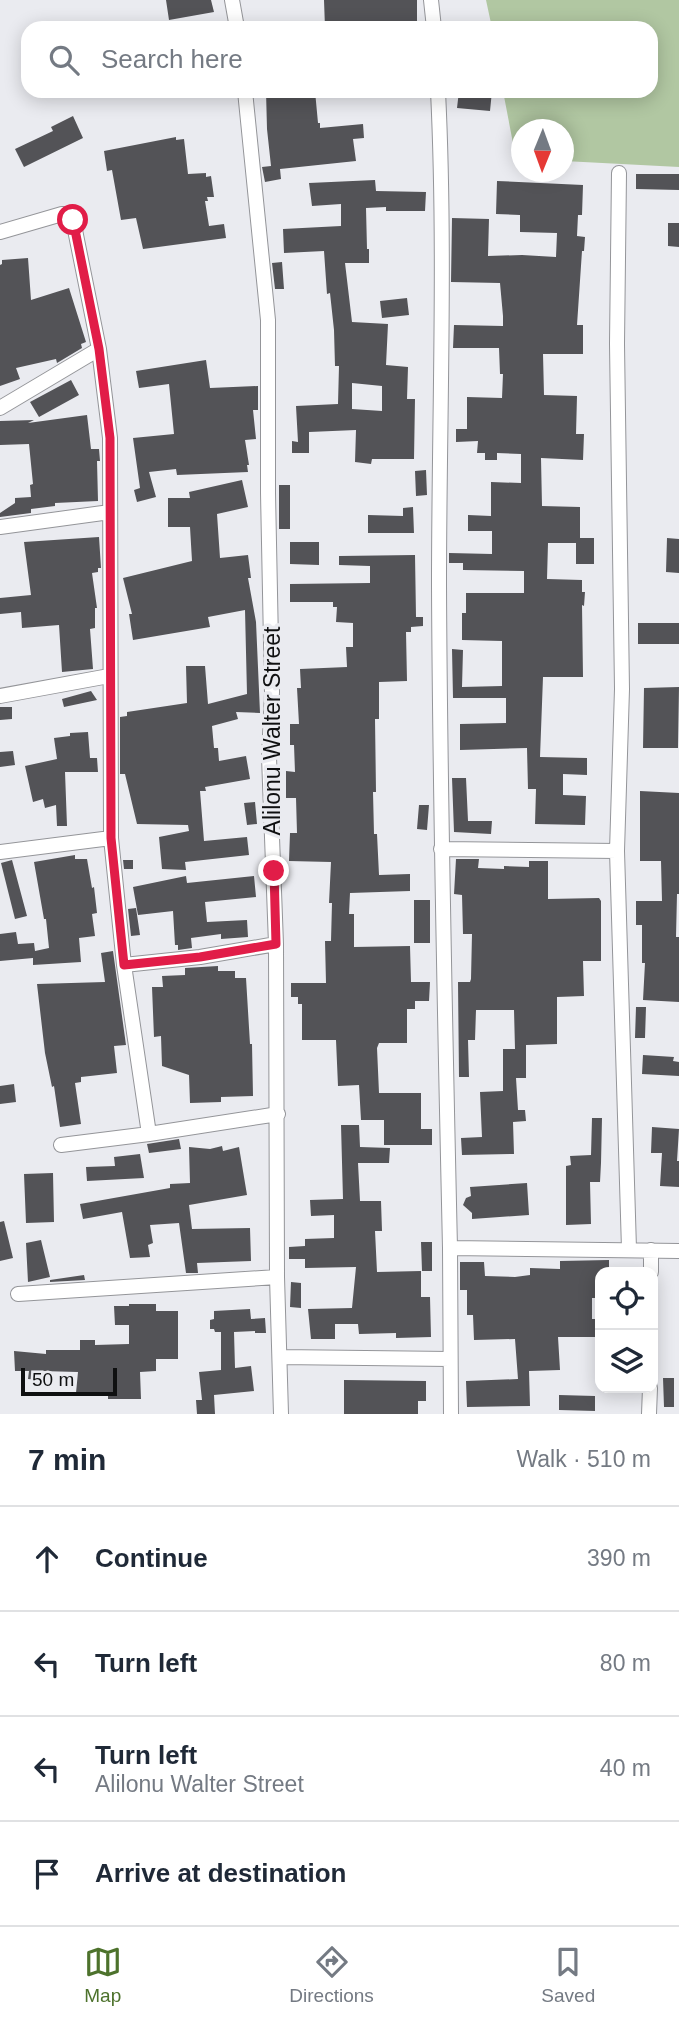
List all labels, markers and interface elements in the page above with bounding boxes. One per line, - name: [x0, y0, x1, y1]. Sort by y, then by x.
- search box: [21, 21, 658, 98]
- icon: search: [45, 41, 83, 79]
- text: Search here: [101, 44, 243, 74]
- north arrow: [511, 119, 574, 182]
- route start: [57, 204, 88, 235]
- street label: Alilonu Walter Street: [259, 626, 285, 835]
- route end: [258, 855, 289, 886]
- map controls: [595, 1267, 658, 1393]
- button: locate: [595, 1267, 658, 1330]
- button: layers: [595, 1330, 658, 1393]
- scale bar: [21, 1365, 117, 1397]
- text: 50 m: [32, 1369, 74, 1390]
- text: 7 min: [28, 1443, 106, 1476]
- text: Walk · 510 m: [516, 1446, 651, 1472]
- icon: ahead: [28, 1540, 66, 1578]
- text: Continue: [95, 1543, 208, 1573]
- text: 390 m: [587, 1545, 651, 1571]
- icon: left: [28, 1645, 66, 1683]
- text: Turn left: [95, 1648, 197, 1678]
- text: 80 m: [600, 1650, 651, 1676]
- text: Turn left: [95, 1740, 197, 1770]
- icon: left: [28, 1750, 66, 1788]
- text: 40 m: [600, 1755, 651, 1781]
- text: Alilonu Walter Street: [95, 1771, 304, 1797]
- icon: arrive: [28, 1855, 66, 1893]
- text: Arrive at destination: [95, 1858, 346, 1888]
- tab: Map: [84, 1943, 122, 2007]
- tab: Directions: [289, 1943, 374, 2007]
- tab: Saved: [541, 1943, 595, 2007]

